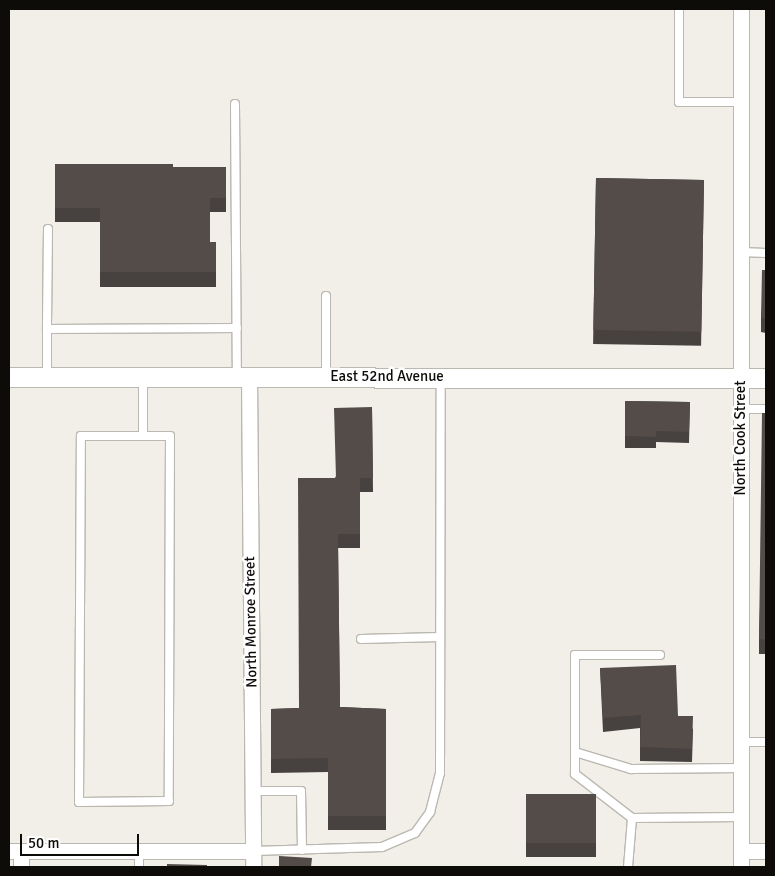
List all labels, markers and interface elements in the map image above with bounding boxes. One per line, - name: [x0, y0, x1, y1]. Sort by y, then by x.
- street label: East 52nd Avenue: [330, 368, 444, 386]
- street label: North Cook Street: [732, 381, 750, 495]
- street label: North Monroe Street: [241, 556, 261, 688]
- scale bar: [22, 824, 141, 856]
- text: 50 m: [28, 834, 59, 852]

